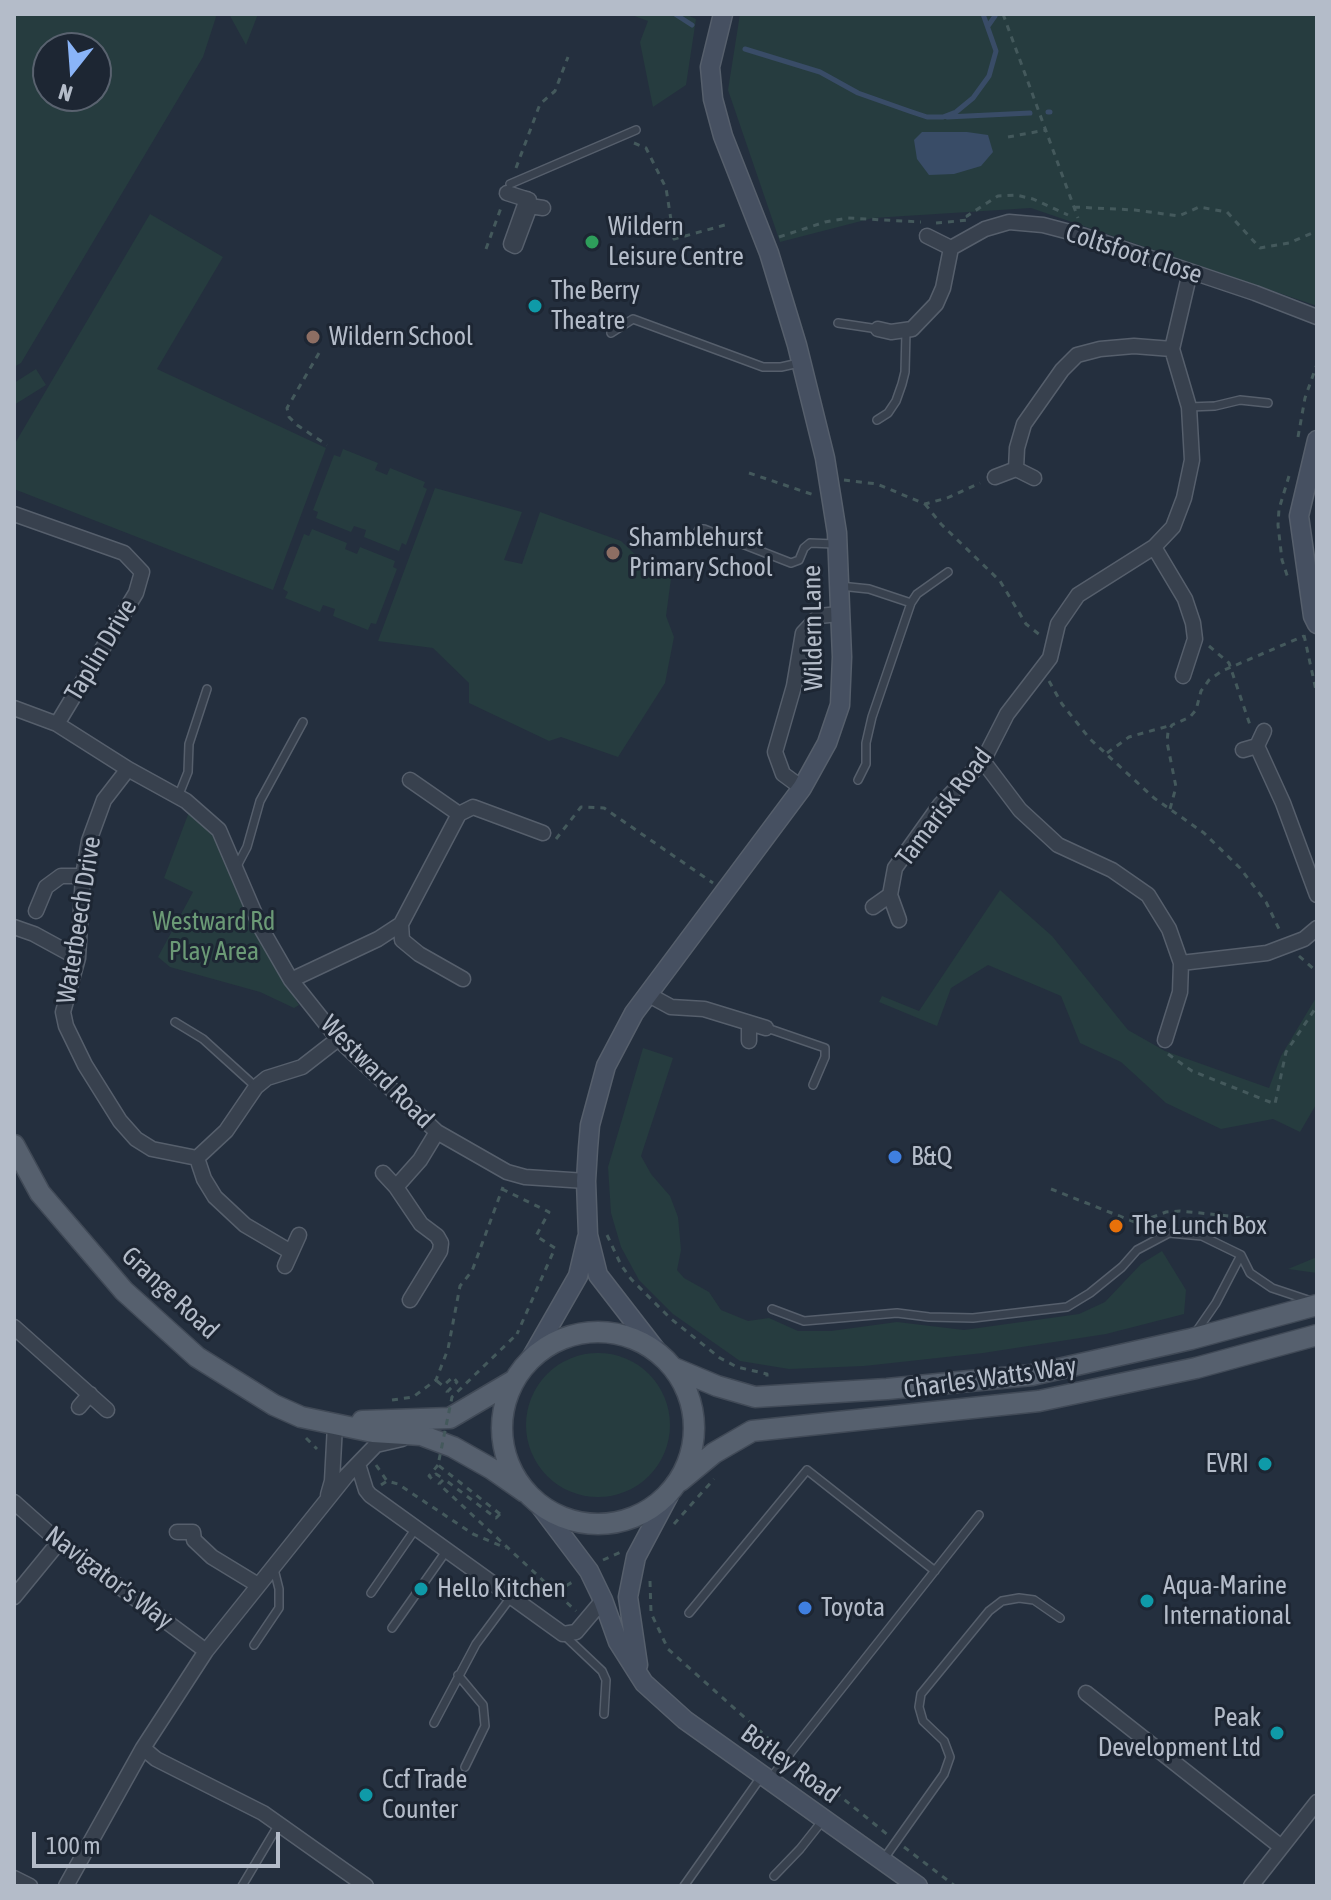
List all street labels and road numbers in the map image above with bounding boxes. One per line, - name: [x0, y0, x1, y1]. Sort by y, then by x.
- street label: Coltsfoot Close: [1062, 217, 1206, 291]
- street label: Wildern Lane: [796, 565, 830, 691]
- street label: Taplin Drive: [58, 593, 144, 707]
- street label: Tamarisk Road: [889, 742, 999, 872]
- street label: Waterbeech Drive: [50, 834, 108, 1006]
- street label: Westward Road: [314, 1009, 440, 1135]
- street label: Grange Road: [115, 1240, 225, 1346]
- street label: Charles Watts Way: [902, 1350, 1078, 1406]
- street label: Navigator's Way: [39, 1520, 179, 1636]
- street label: Botley Road: [735, 1718, 845, 1810]

